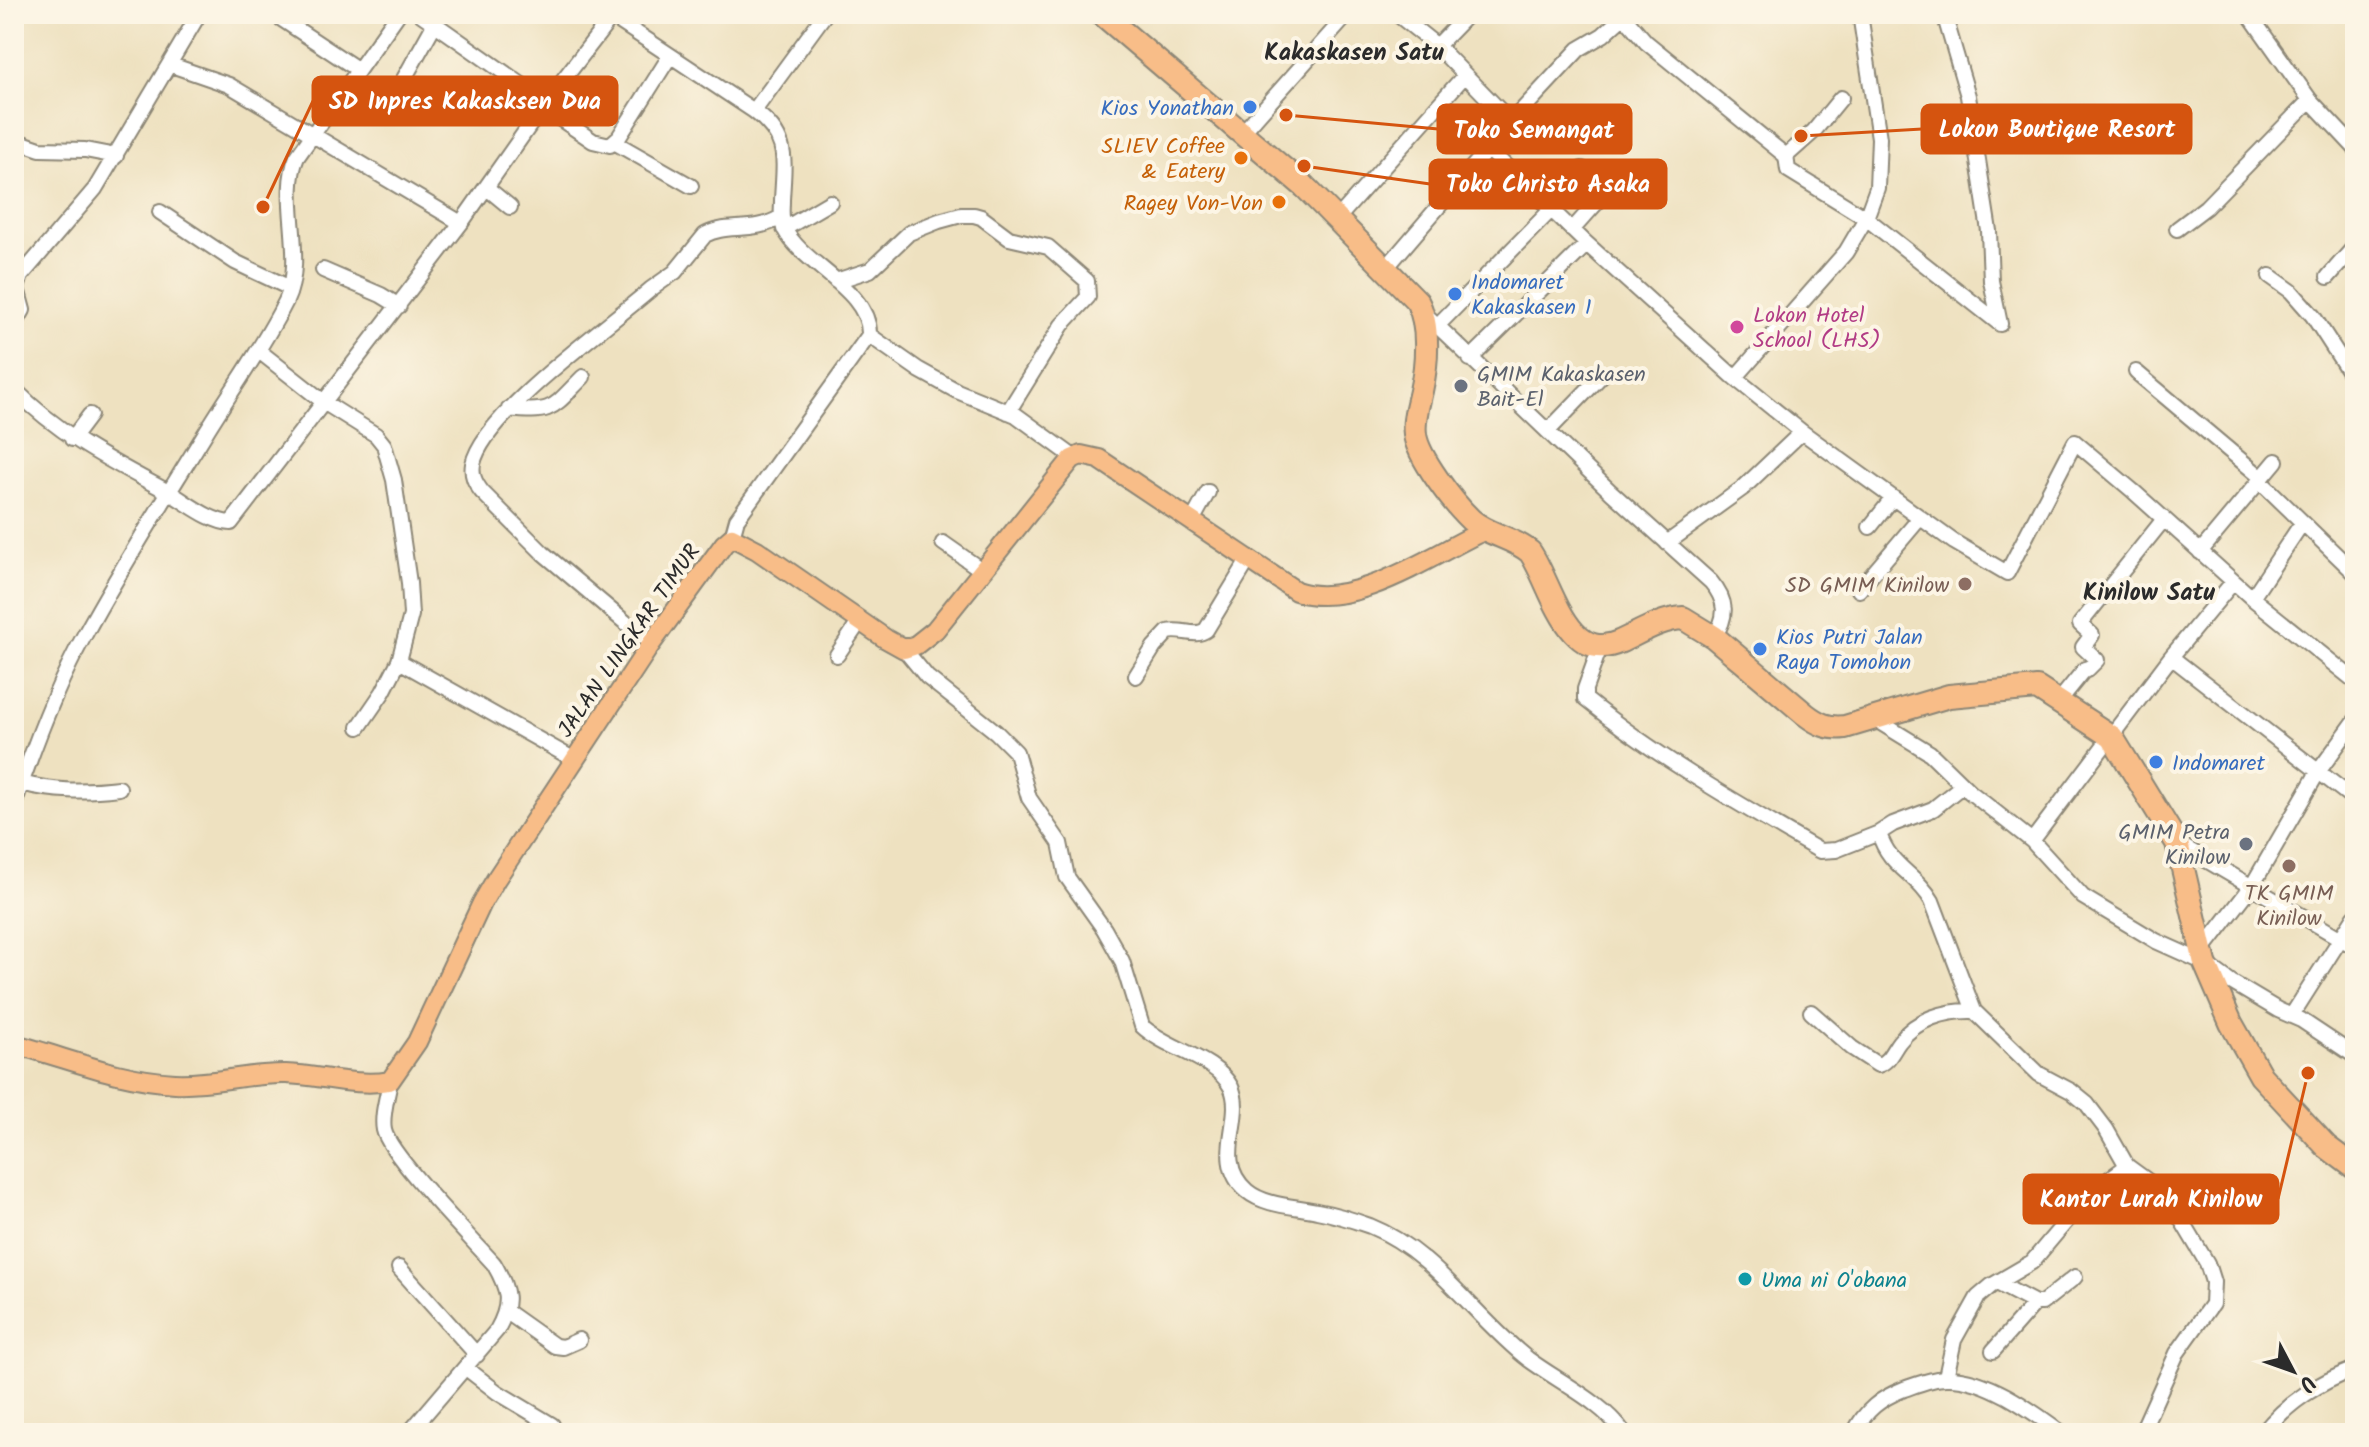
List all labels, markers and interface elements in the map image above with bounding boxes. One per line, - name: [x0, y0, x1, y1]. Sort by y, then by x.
- district label: Kakaskasen Satu: [1264, 34, 1444, 73]
- callout: SD Inpres Kakasksen Dua: [313, 77, 617, 125]
- text: SD Inpres Kakasksen Dua: [329, 83, 601, 122]
- place label: Kios Yonathan: [1101, 92, 1234, 127]
- marker: Kios Yonathan: [1241, 98, 1259, 116]
- callout: Toko Semangat: [1438, 105, 1631, 153]
- callout: Lokon Boutique Resort: [1922, 105, 2191, 153]
- text: Lokon Boutique Resort: [1939, 111, 2177, 150]
- text: Toko Semangat: [1454, 112, 1616, 151]
- place label: SLIEV Coffee & Eatery: [1102, 130, 1226, 190]
- marker: SLIEV Coffee & Eatery: [1232, 149, 1250, 167]
- callout: Toko Christo Asaka: [1430, 160, 1666, 208]
- text: Toko Christo Asaka: [1446, 166, 1650, 205]
- place label: Ragey Von-Von: [1123, 187, 1263, 222]
- marker: Ragey Von-Von: [1270, 193, 1288, 211]
- place label: Indomaret Kakaskasen 1: [1471, 266, 1592, 326]
- marker: Indomaret Kakaskasen 1: [1446, 285, 1464, 303]
- place label: Lokon Hotel School (LHS): [1753, 299, 1881, 359]
- marker: Lokon Hotel School (LHS): [1728, 318, 1746, 336]
- place label: GMIM Kakaskasen Bait-El: [1477, 358, 1646, 418]
- marker: GMIM Kakaskasen Bait-El: [1452, 377, 1470, 395]
- street label: JALAN LINGKAR TIMUR: [550, 537, 710, 746]
- place label: SD GMIM Kinilow: [1785, 569, 1949, 604]
- district label: Kinilow Satu: [2083, 574, 2215, 613]
- marker: SD GMIM Kinilow: [1956, 575, 1974, 593]
- place label: Kios Putri Jalan Raya Tomohon: [1776, 621, 1923, 681]
- marker: Kios Putri Jalan Raya Tomohon: [1751, 640, 1769, 658]
- place label: Indomaret: [2172, 747, 2266, 782]
- marker: Indomaret: [2147, 753, 2165, 771]
- place label: GMIM Petra Kinilow: [2118, 816, 2230, 876]
- marker: GMIM Petra Kinilow: [2237, 835, 2255, 853]
- marker: TK GMIM Kinilow: [2280, 857, 2298, 875]
- place label: TK GMIM Kinilow: [2245, 877, 2334, 937]
- callout: Kantor Lurah Kinilow: [2024, 1175, 2278, 1223]
- text: Kantor Lurah Kinilow: [2040, 1181, 2263, 1220]
- place label: Uma ni O'obana: [1761, 1264, 1907, 1299]
- marker: Uma ni O'obana: [1736, 1270, 1754, 1288]
- north arrow: [2253, 1331, 2333, 1411]
- text: U: [2289, 1366, 2324, 1399]

